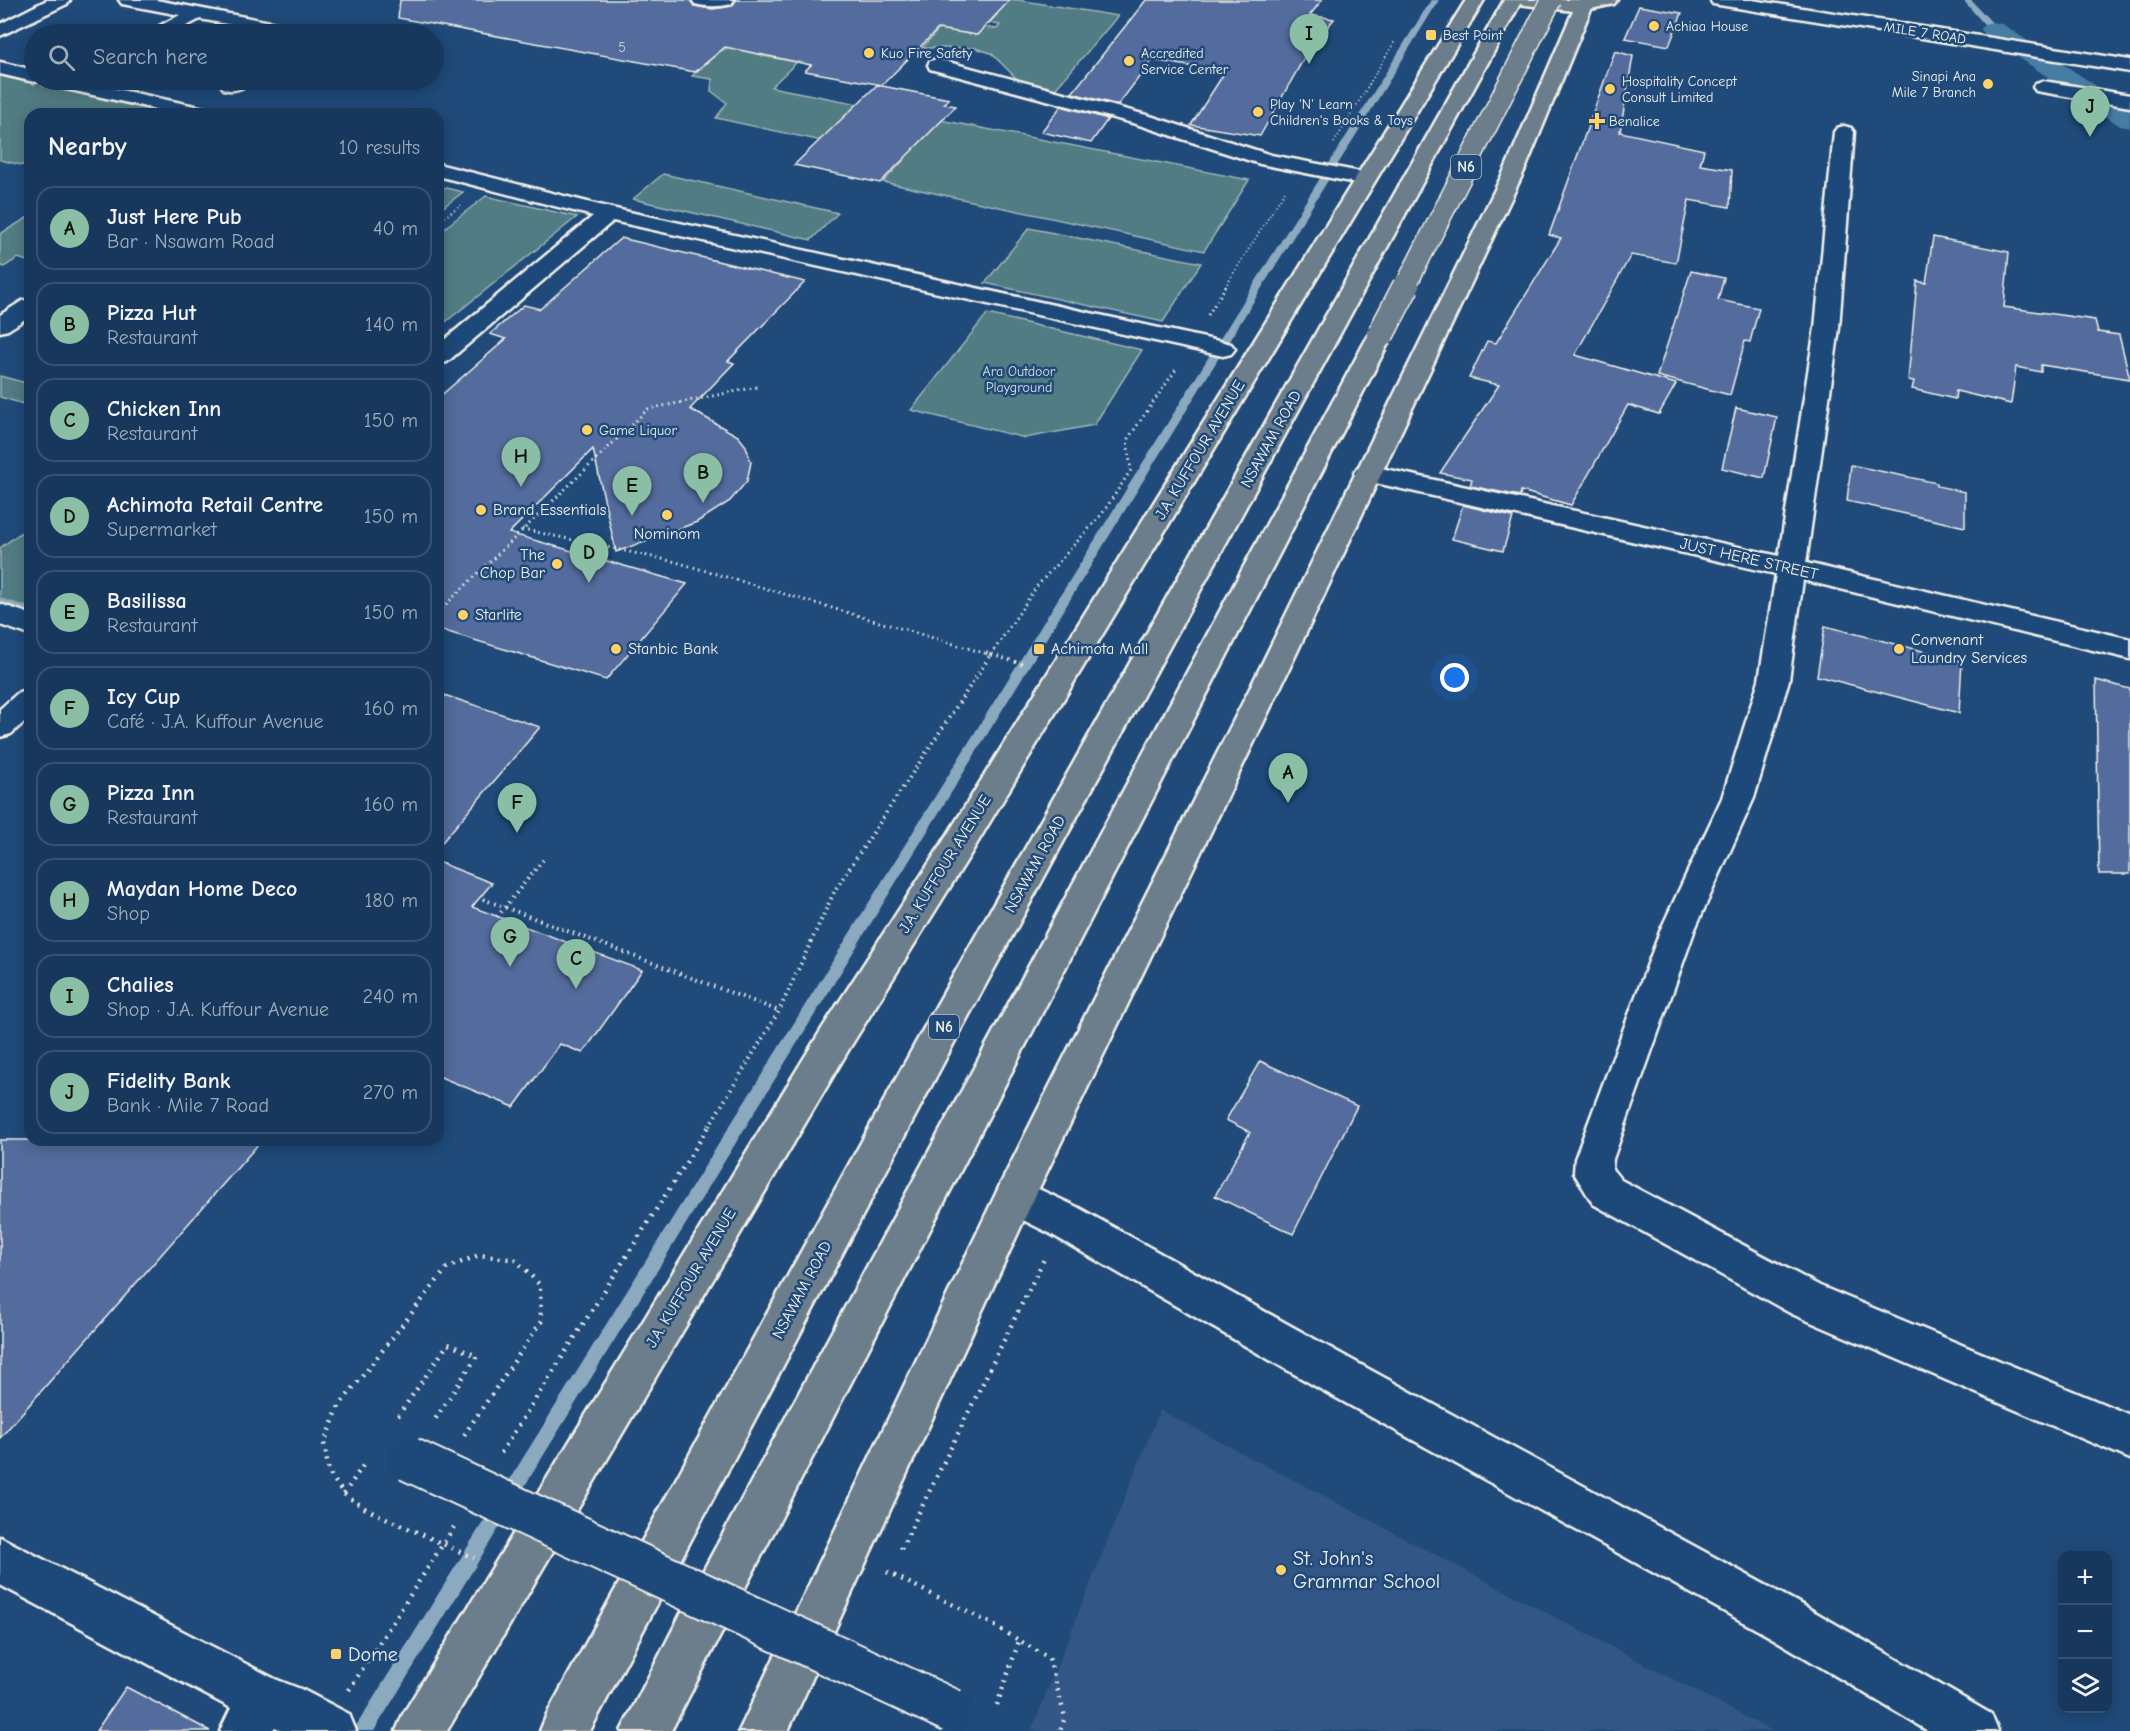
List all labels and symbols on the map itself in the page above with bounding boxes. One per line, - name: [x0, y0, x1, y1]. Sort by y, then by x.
- pin: I: [1290, 14, 1328, 64]
- place label: Achiaa House: [1666, 18, 1748, 35]
- street label: MILE 7 ROAD: [1883, 18, 1967, 48]
- marker: Achiaa House: [1647, 19, 1661, 33]
- place label: Best Point: [1443, 27, 1504, 44]
- marker: Best Point: [1424, 28, 1438, 42]
- house number: 5: [618, 39, 626, 56]
- place label: Kuo Fire Safety: [881, 45, 973, 62]
- place label: Accredited Service Center: [1141, 45, 1229, 78]
- marker: Kuo Fire Safety: [862, 46, 876, 60]
- marker: Accredited Service Center: [1122, 54, 1136, 68]
- place label: Sinapi Ana Mile 7 Branch: [1892, 68, 1976, 101]
- place label: Hospitality Concept Consult Limited: [1622, 73, 1738, 106]
- marker: Sinapi Ana Mile 7 Branch: [1981, 77, 1995, 91]
- marker: Hospitality Concept Consult Limited: [1603, 82, 1617, 96]
- pin: J: [2070, 88, 2110, 137]
- place label: Play 'N' Learn Children's Books & Toys: [1270, 96, 1413, 129]
- marker: Play 'N' Learn Children's Books & Toys: [1251, 105, 1265, 119]
- place label: Benalice: [1609, 113, 1660, 130]
- marker: Benalice: [1590, 114, 1604, 128]
- road number: N6: [1451, 155, 1481, 179]
- park label: Ara Outdoor Playground: [983, 363, 1056, 396]
- street label: J.A. KUFFOUR AVENUE: [1151, 377, 1249, 523]
- street label: NSAWAM ROAD: [1237, 387, 1305, 491]
- place label: Game Liquor: [599, 422, 677, 439]
- marker: Game Liquor: [580, 423, 594, 437]
- pin: H: [502, 438, 540, 487]
- pin: B: [684, 454, 722, 503]
- pin: E: [612, 466, 652, 516]
- place label: Brand Essentials: [493, 501, 607, 519]
- marker: Brand Essentials: [474, 503, 488, 517]
- marker: Nominom: [660, 508, 674, 522]
- place label: Nominom: [634, 525, 700, 543]
- pin: D: [570, 534, 608, 583]
- street label: JUST HERE STREET: [1678, 534, 1820, 584]
- place label: The Chop Bar: [480, 546, 546, 582]
- marker: The Chop Bar: [550, 557, 564, 571]
- place label: Starlite: [475, 606, 522, 624]
- marker: Starlite: [456, 608, 470, 622]
- place label: Convenant Laundry Services: [1911, 631, 2028, 667]
- place label: Stanbic Bank: [628, 640, 718, 658]
- place label: Achimota Mall: [1051, 640, 1148, 658]
- marker: Stanbic Bank: [609, 642, 623, 656]
- marker: Achimota Mall: [1032, 642, 1046, 656]
- marker: Convenant Laundry Services: [1892, 642, 1906, 656]
- your location: [1440, 663, 1469, 692]
- pin: A: [1268, 754, 1308, 803]
- pin: F: [498, 784, 536, 833]
- street label: J.A. KUFFOUR AVENUE: [895, 791, 995, 936]
- street label: NSAWAM ROAD: [1001, 812, 1069, 916]
- pin: G: [490, 918, 530, 967]
- pin: C: [556, 940, 596, 989]
- road number: N6: [929, 1015, 959, 1039]
- street label: J.A. KUFFOUR AVENUE: [642, 1205, 740, 1351]
- street label: NSAWAM ROAD: [769, 1238, 835, 1342]
- place label: St. John's Grammar School: [1293, 1547, 1440, 1593]
- marker: St. John's Grammar School: [1274, 1563, 1288, 1577]
- place label: Dome: [348, 1643, 398, 1666]
- marker: Dome: [329, 1647, 343, 1661]

